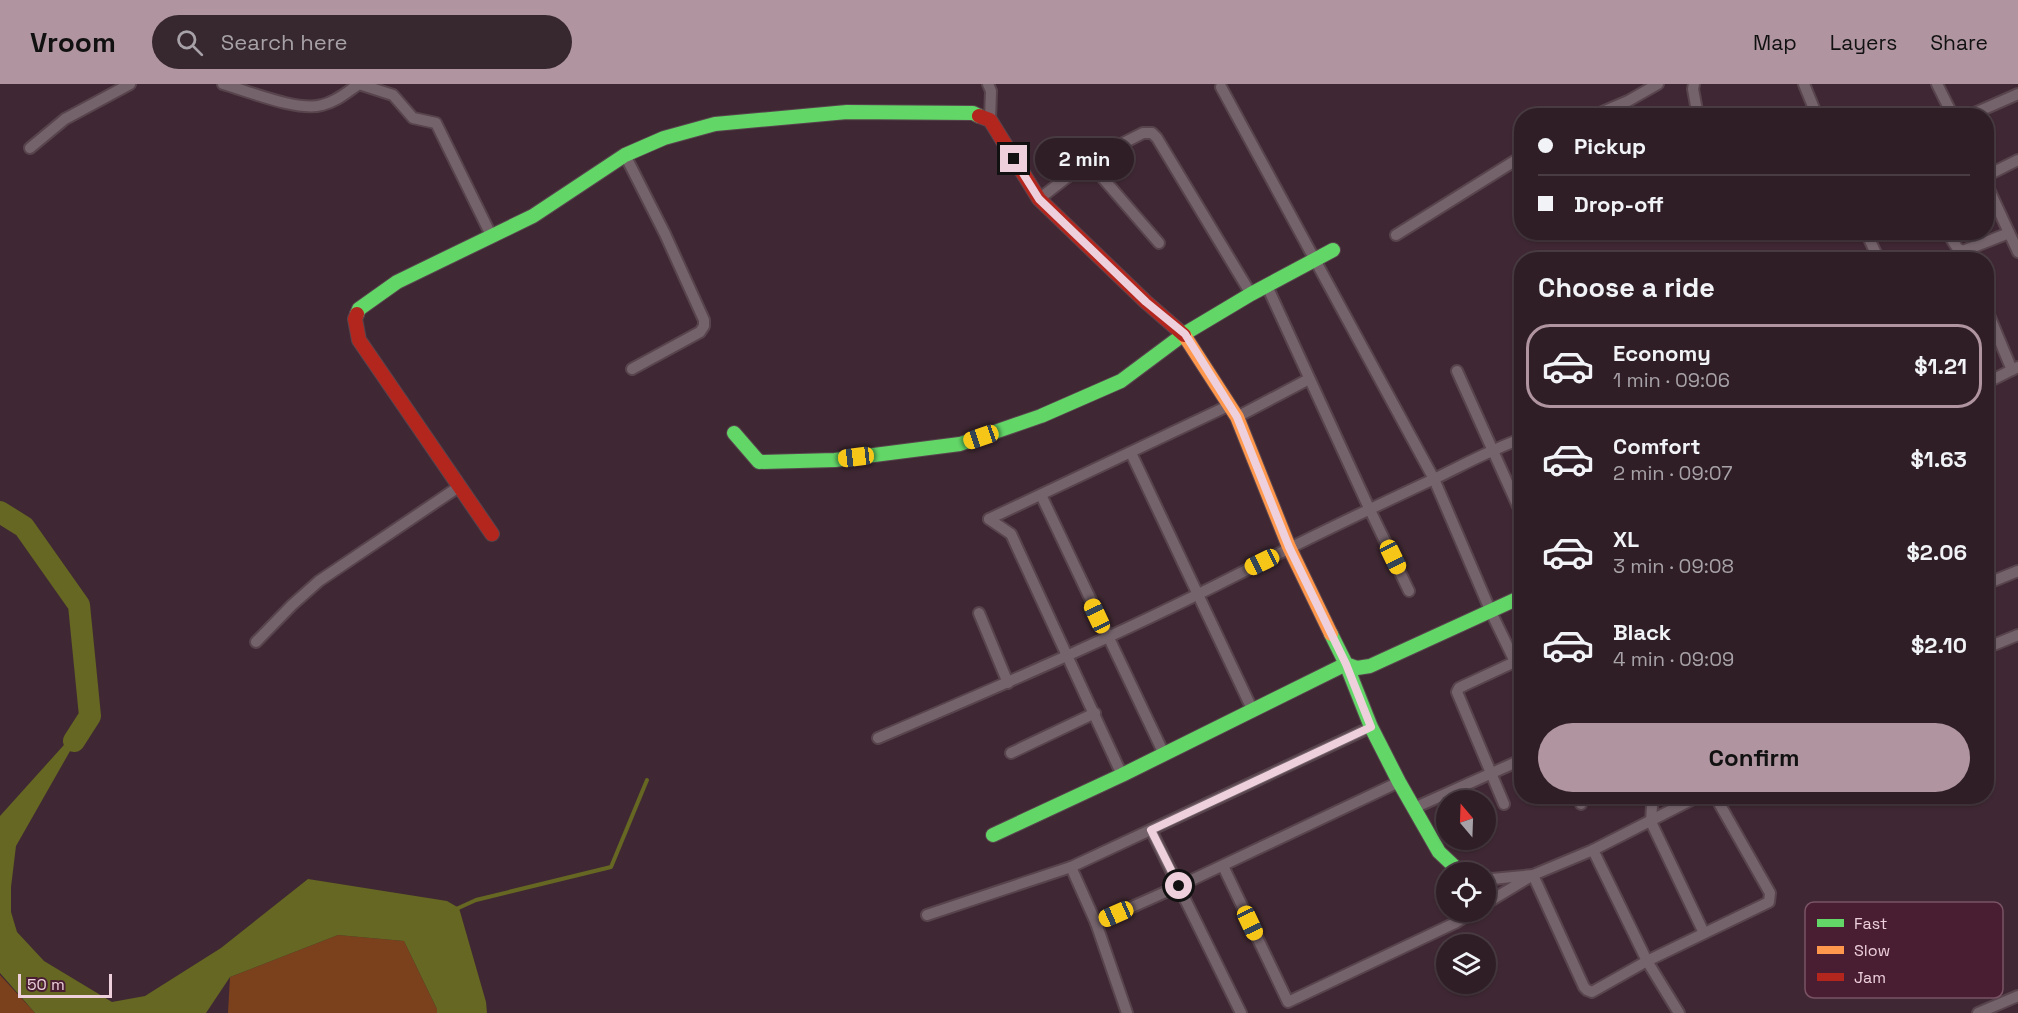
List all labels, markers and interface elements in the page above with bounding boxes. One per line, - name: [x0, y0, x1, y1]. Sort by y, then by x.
- search box: [152, 15, 572, 69]
- text: Vroom: [30, 24, 116, 60]
- icon: search: [173, 26, 206, 59]
- text: Search here: [221, 28, 348, 56]
- text: Map: [1753, 29, 1797, 56]
- text: Layers: [1830, 29, 1897, 56]
- text: Share: [1930, 29, 1988, 56]
- text: Pickup: [1574, 132, 1646, 160]
- callout: 2 min: [1035, 138, 1134, 180]
- route end: [1000, 145, 1027, 172]
- text: 2 min: [1059, 146, 1110, 172]
- text: Drop-off: [1574, 190, 1664, 218]
- text: Choose a ride: [1538, 270, 1715, 305]
- icon: car: [1541, 339, 1595, 393]
- text: Economy: [1613, 339, 1711, 367]
- text: $1.21: [1914, 352, 1967, 380]
- text: 1 min · 09:06: [1613, 367, 1730, 393]
- car: [961, 423, 1001, 451]
- icon: car: [1541, 432, 1595, 486]
- text: Comfort: [1613, 432, 1701, 460]
- text: $1.63: [1910, 445, 1967, 473]
- car: [837, 446, 875, 468]
- text: 2 min · 09:07: [1613, 460, 1732, 486]
- icon: car: [1541, 525, 1595, 579]
- text: XL: [1613, 525, 1639, 553]
- car: [1377, 537, 1409, 577]
- text: $2.06: [1906, 538, 1967, 566]
- car: [1242, 546, 1282, 578]
- text: 3 min · 09:08: [1613, 553, 1734, 579]
- car: [1081, 596, 1113, 636]
- icon: car: [1541, 618, 1595, 672]
- text: Black: [1613, 618, 1671, 646]
- text: $2.10: [1911, 631, 1967, 659]
- text: 4 min · 09:09: [1613, 646, 1734, 672]
- button: Confirm: [1538, 723, 1970, 792]
- north arrow: [1436, 790, 1496, 850]
- map controls: [1436, 790, 1496, 994]
- button: locate: [1436, 862, 1496, 922]
- route start: [1165, 872, 1192, 899]
- car: [1096, 898, 1136, 930]
- legend: [1805, 902, 2003, 998]
- car: [1234, 903, 1266, 943]
- text: Fast: [1854, 913, 1887, 934]
- button: layers: [1436, 934, 1496, 994]
- text: Slow: [1854, 940, 1890, 961]
- text: Jam: [1854, 967, 1886, 988]
- scale bar: [18, 971, 112, 998]
- text: 50 m: [27, 974, 65, 995]

